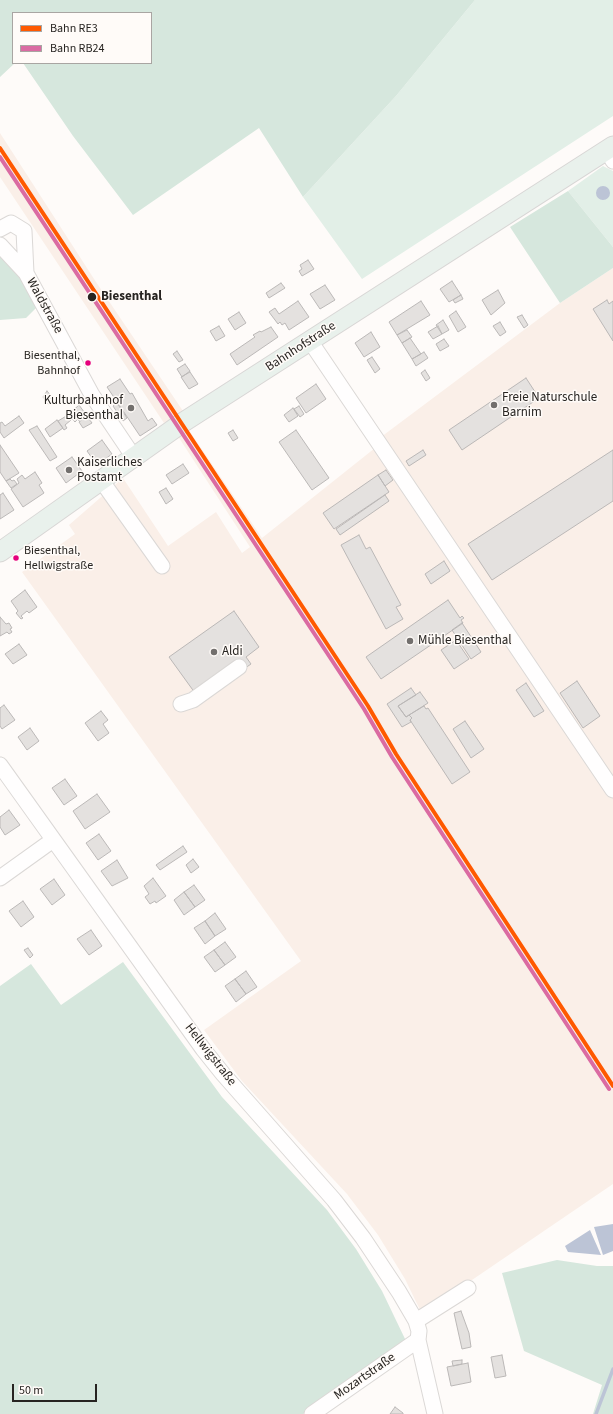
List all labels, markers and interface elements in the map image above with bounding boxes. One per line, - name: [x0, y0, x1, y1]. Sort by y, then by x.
- legend: [12, 12, 152, 64]
- text: Bahn RE3: [50, 20, 98, 37]
- text: Bahn RB24: [50, 40, 104, 57]
- street label: Waldstraße: [22, 275, 66, 337]
- place label: Biesenthal: [101, 289, 162, 305]
- marker: Biesenthal: [86, 291, 98, 303]
- street label: Bahnhofstraße: [263, 319, 339, 375]
- place label: Biesenthal, Bahnhof: [24, 349, 80, 377]
- marker: Biesenthal, Bahnhof: [83, 358, 93, 368]
- place label: Freie Naturschule Barnim: [502, 390, 597, 421]
- place label: Kulturbahnhof Biesenthal: [44, 393, 123, 424]
- marker: Freie Naturschule Barnim: [489, 400, 499, 410]
- marker: Kulturbahnhof Biesenthal: [126, 403, 136, 413]
- place label: Kaiserliches Postamt: [77, 455, 142, 486]
- marker: Kaiserliches Postamt: [64, 465, 74, 475]
- place label: Biesenthal, Hellwigstraße: [24, 544, 93, 572]
- marker: Biesenthal, Hellwigstraße: [11, 553, 21, 563]
- place label: Mühle Biesenthal: [418, 633, 512, 649]
- marker: Mühle Biesenthal: [405, 636, 415, 646]
- place label: Aldi: [222, 644, 243, 660]
- marker: Aldi: [209, 647, 219, 657]
- street label: Hellwigstraße: [181, 1021, 239, 1089]
- street label: Mozartstraße: [331, 1350, 399, 1404]
- scale bar: [14, 1376, 99, 1402]
- text: 50 m: [19, 1382, 43, 1399]

